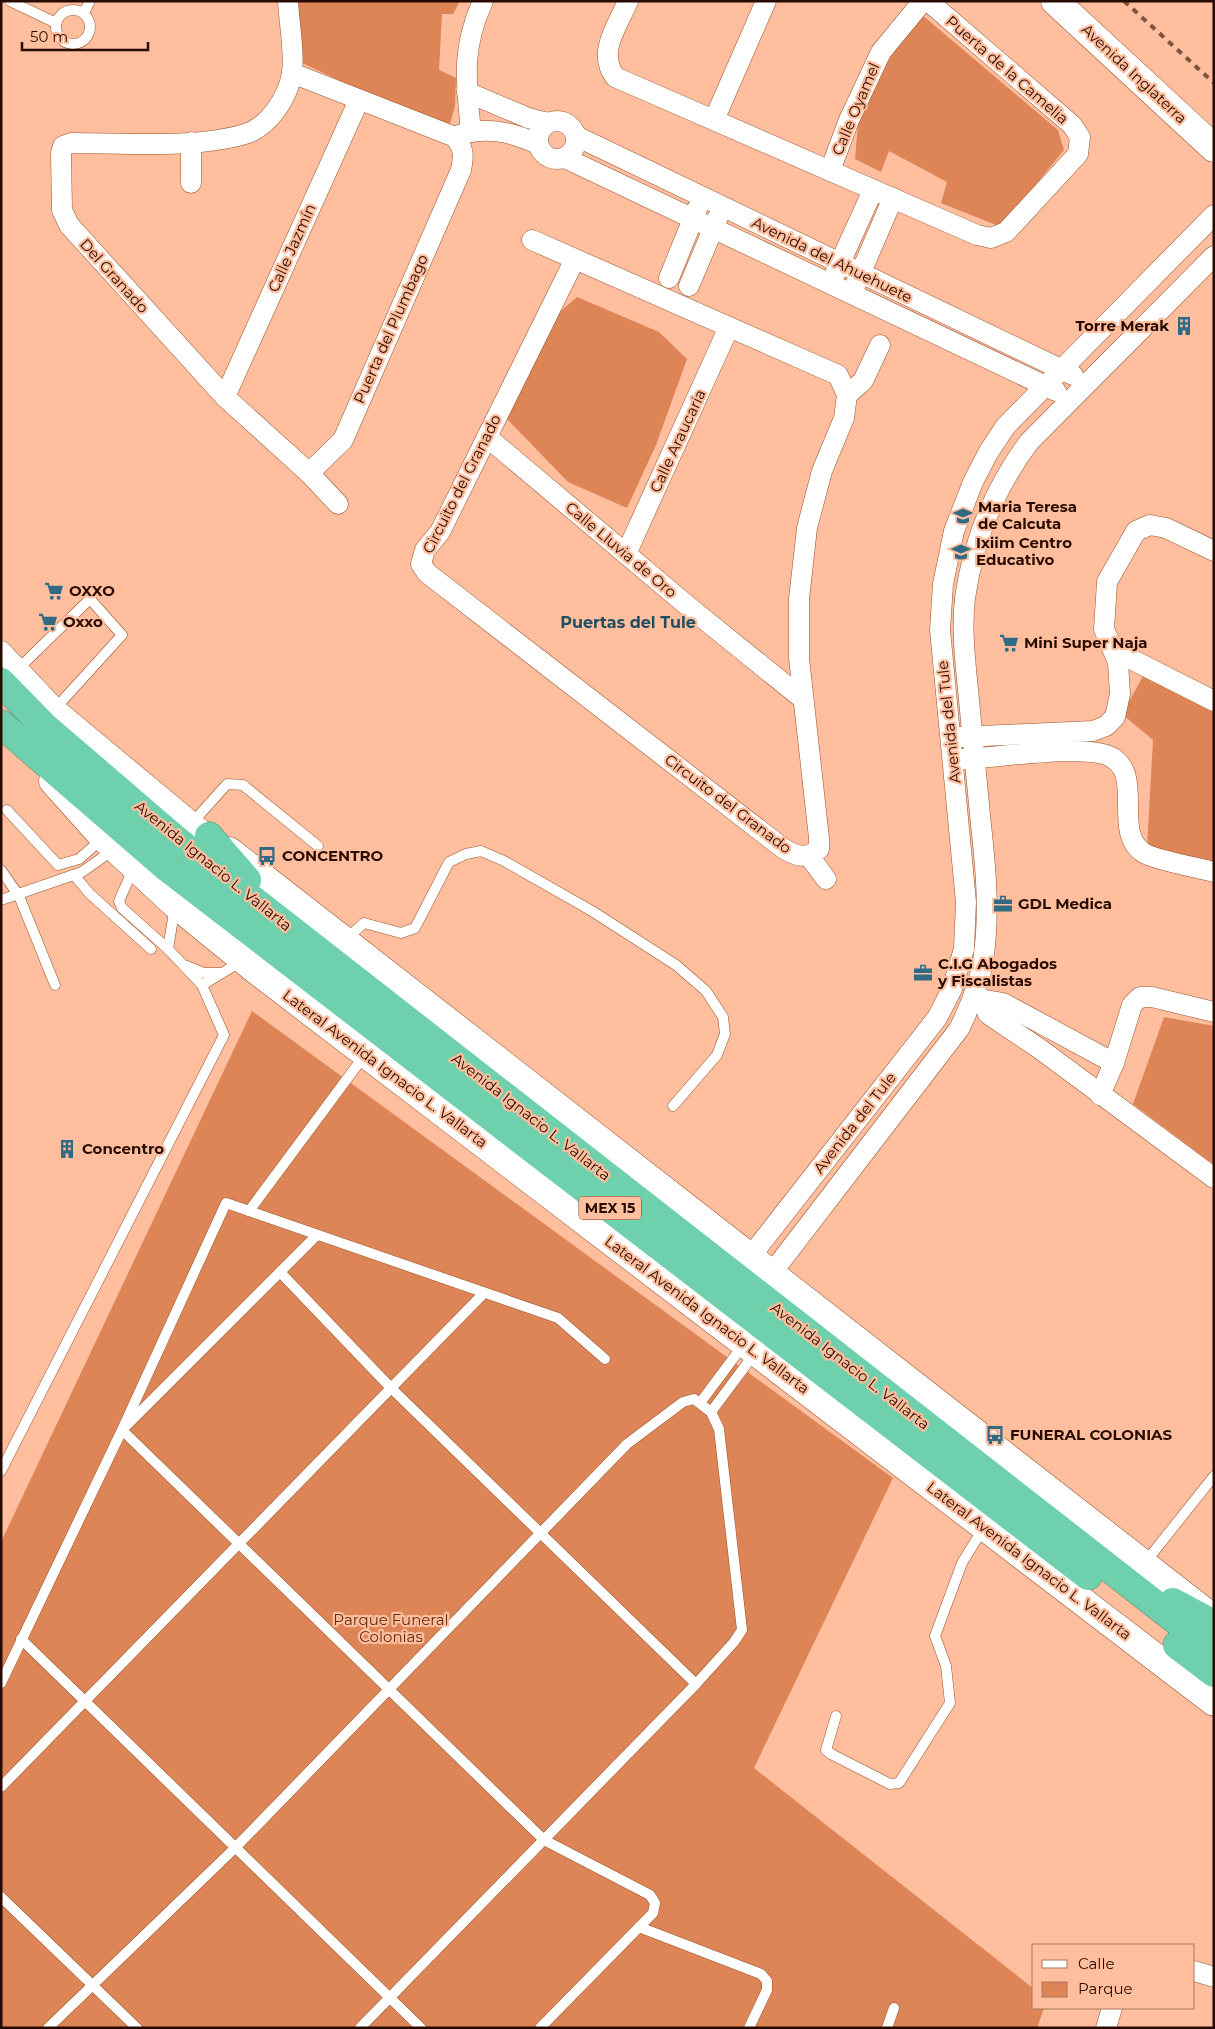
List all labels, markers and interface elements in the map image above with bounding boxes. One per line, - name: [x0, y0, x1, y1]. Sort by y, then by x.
- street label: Puerta de la Camelia: [942, 11, 1072, 128]
- scale bar: [22, 20, 149, 52]
- street label: Avenida Inglaterra: [1078, 20, 1191, 127]
- text: 50 m: [30, 27, 68, 46]
- street label: Calle Oyamel: [828, 60, 884, 158]
- street label: Calle Jazmín: [264, 201, 319, 295]
- street label: Avenida del Ahuehuete: [749, 212, 915, 307]
- street label: Del Granado: [76, 234, 153, 317]
- street label: Puerta del Plumbago: [349, 251, 432, 406]
- building icon: Torre Merak: [1173, 315, 1195, 337]
- place label: Torre Merak: [1076, 316, 1169, 335]
- street label: Calle Araucaria: [645, 386, 710, 495]
- street label: Circuito del Granado: [418, 411, 505, 557]
- place label: Maria Teresa de Calcuta: [978, 497, 1077, 533]
- street label: Calle Lluvia de Oro: [562, 498, 681, 602]
- school or university icon: Maria Teresa de Calcuta: [952, 505, 974, 527]
- place label: Ixiim Centro Educativo: [976, 533, 1072, 569]
- school or university icon: Ixiim Centro Educativo: [950, 541, 972, 563]
- supermarket icon: OXXO: [43, 580, 65, 602]
- place label: OXXO: [69, 581, 115, 600]
- supermarket icon: Oxxo: [37, 611, 59, 633]
- place label: Oxxo: [63, 612, 103, 631]
- district label: Puertas del Tule: [560, 613, 696, 632]
- supermarket icon: Mini Super Naja: [998, 632, 1020, 654]
- place label: Mini Super Naja: [1024, 633, 1148, 652]
- street label: Avenida del Tule: [933, 660, 964, 784]
- street label: Circuito del Granado: [661, 750, 795, 857]
- street label: Avenida Ignacio L. Vallarta: [131, 796, 296, 935]
- bus stop icon: CONCENTRO: [256, 845, 278, 867]
- place label: CONCENTRO: [282, 846, 384, 865]
- office icon: GDL Medica: [992, 893, 1014, 915]
- place label: GDL Medica: [1018, 894, 1112, 913]
- place label: C.I.G Abogados y Fiscalistas: [937, 954, 1057, 990]
- office icon: C.I.G Abogados y Fiscalistas: [912, 962, 934, 984]
- street label: Lateral Avenida Ignacio L. Vallarta: [279, 985, 491, 1152]
- street label: Avenida Ignacio L. Vallarta: [448, 1049, 615, 1185]
- street label: Avenida del Tule: [809, 1068, 900, 1177]
- building icon: Concentro: [56, 1138, 78, 1160]
- place label: Concentro: [82, 1139, 164, 1158]
- road number: MEX 15: [579, 1196, 641, 1220]
- street label: Lateral Avenida Ignacio L. Vallarta: [601, 1231, 813, 1398]
- street label: Avenida Ignacio L. Vallarta: [767, 1298, 934, 1434]
- bus stop icon: FUNERAL COLONIAS: [984, 1424, 1006, 1446]
- place label: FUNERAL COLONIAS: [1010, 1425, 1173, 1444]
- street label: Lateral Avenida Ignacio L. Vallarta: [923, 1477, 1135, 1644]
- park label: Parque Funeral Colonias: [333, 1610, 449, 1646]
- legend: [1032, 1944, 1195, 2009]
- text: Calle: [1078, 1954, 1115, 1973]
- text: Parque: [1078, 1979, 1133, 1998]

